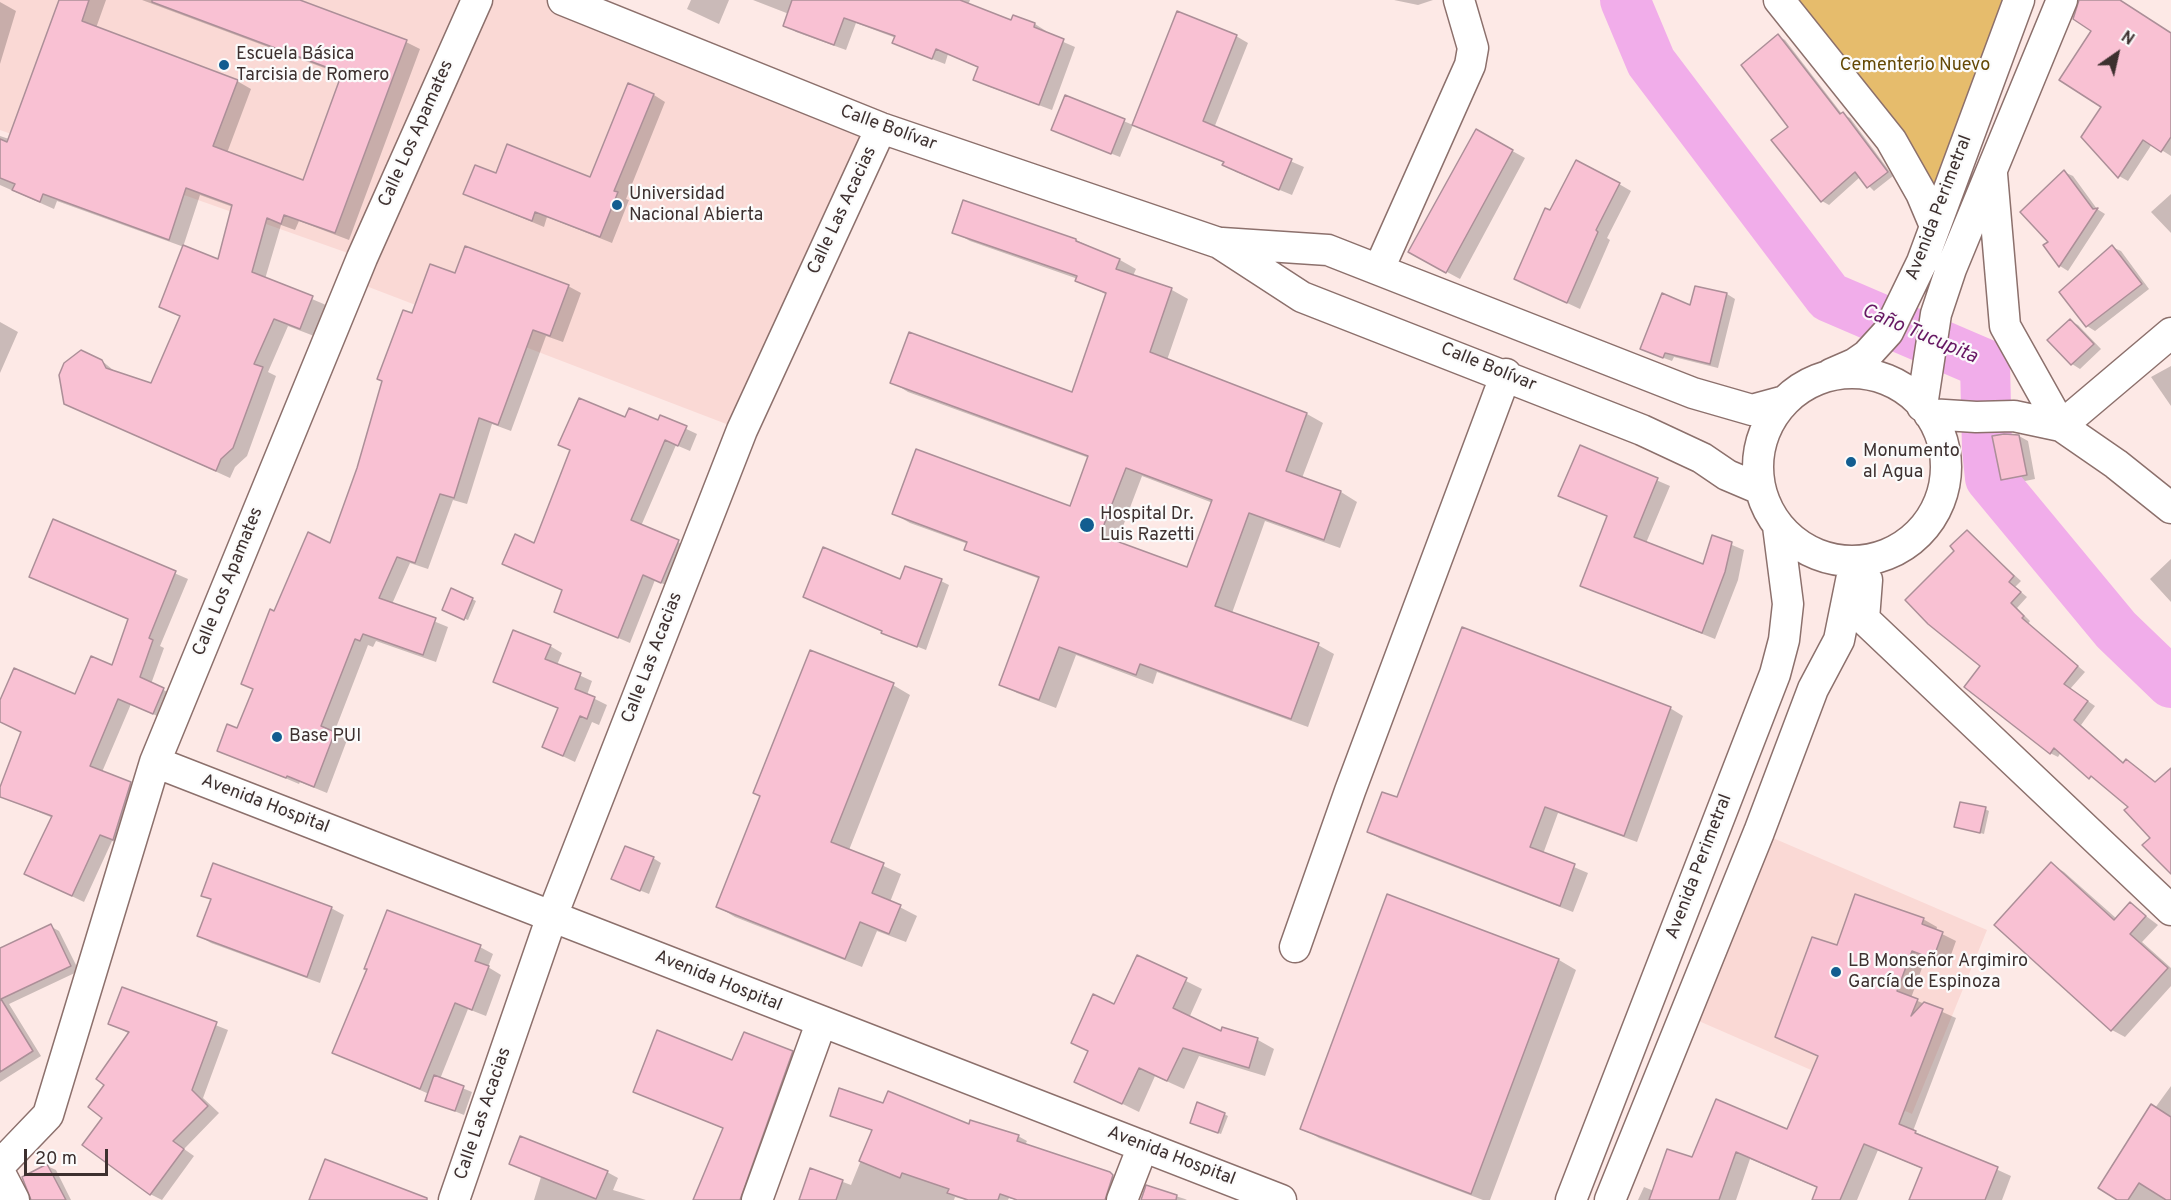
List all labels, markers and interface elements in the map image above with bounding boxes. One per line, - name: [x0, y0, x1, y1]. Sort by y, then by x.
- north arrow: [2087, 24, 2147, 84]
- text: N: [2117, 28, 2137, 51]
- place label: Escuela Básica Tarcisia de Romero: [236, 44, 389, 86]
- park label: Cementerio Nuevo: [1840, 55, 1990, 77]
- street label: Calle Los Apamates: [375, 57, 459, 211]
- marker: Escuela Básica Tarcisia de Romero: [217, 58, 231, 72]
- street label: Calle Bolívar: [837, 102, 939, 156]
- street label: Avenida Perimetral: [1902, 132, 1978, 284]
- street label: Calle Las Acacias: [804, 144, 882, 278]
- place label: Universidad Nacional Abierta: [629, 184, 763, 226]
- marker: Universidad Nacional Abierta: [610, 198, 624, 212]
- water label: Caño Tucupita: [1857, 300, 1981, 370]
- street label: Calle Bolívar: [1437, 339, 1539, 397]
- place label: Monumento al Agua: [1863, 441, 1960, 484]
- marker: Monumento al Agua: [1844, 455, 1858, 469]
- street label: Calle Los Apamates: [189, 504, 269, 660]
- place label: Hospital Dr. Luis Razetti: [1100, 504, 1195, 546]
- marker: Hospital Dr. Luis Razetti: [1078, 516, 1096, 534]
- street label: Calle Las Acacias: [618, 589, 688, 727]
- place label: Base PUI: [289, 726, 361, 748]
- marker: Base PUI: [270, 730, 284, 744]
- street label: Avenida Hospital: [198, 771, 332, 839]
- street label: Avenida Perimetral: [1662, 791, 1738, 943]
- street label: Avenida Hospital: [651, 947, 785, 1017]
- place label: LB Monseñor Argimiro García de Espinoza: [1848, 951, 2028, 994]
- marker: LB Monseñor Argimiro García de Espinoza: [1829, 965, 1843, 979]
- street label: Calle Las Acacias: [451, 1045, 517, 1183]
- street label: Avenida Hospital: [1104, 1123, 1238, 1191]
- scale bar: [27, 1137, 111, 1175]
- text: 20 m: [35, 1148, 77, 1171]

